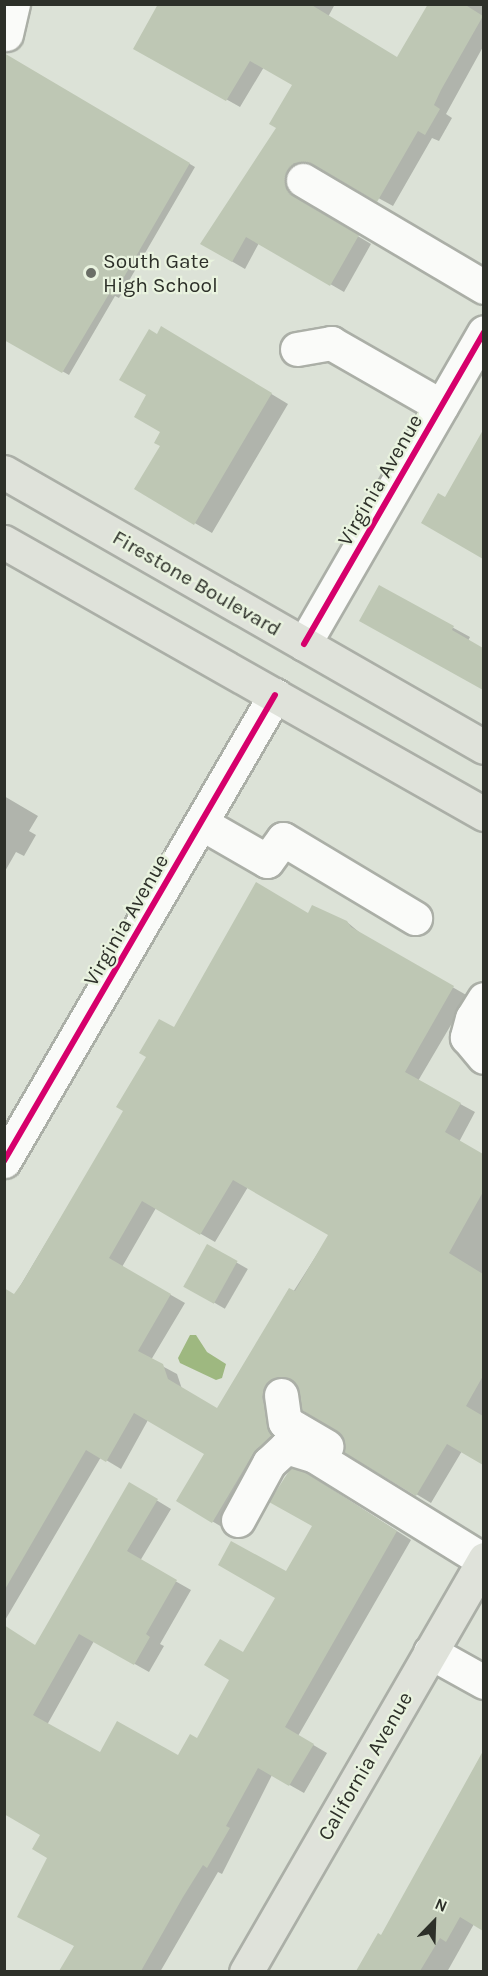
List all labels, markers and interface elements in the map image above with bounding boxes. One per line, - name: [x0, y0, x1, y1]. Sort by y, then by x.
- place label: South Gate High School: [103, 248, 218, 298]
- marker: South Gate High School: [84, 266, 98, 280]
- street label: Virginia Avenue: [332, 410, 428, 550]
- street label: Firestone Boulevard: [108, 524, 286, 642]
- street label: Virginia Avenue: [78, 850, 174, 990]
- street label: California Avenue: [312, 1687, 418, 1845]
- north arrow: [404, 1892, 464, 1952]
- text: N: [432, 1894, 450, 1916]

